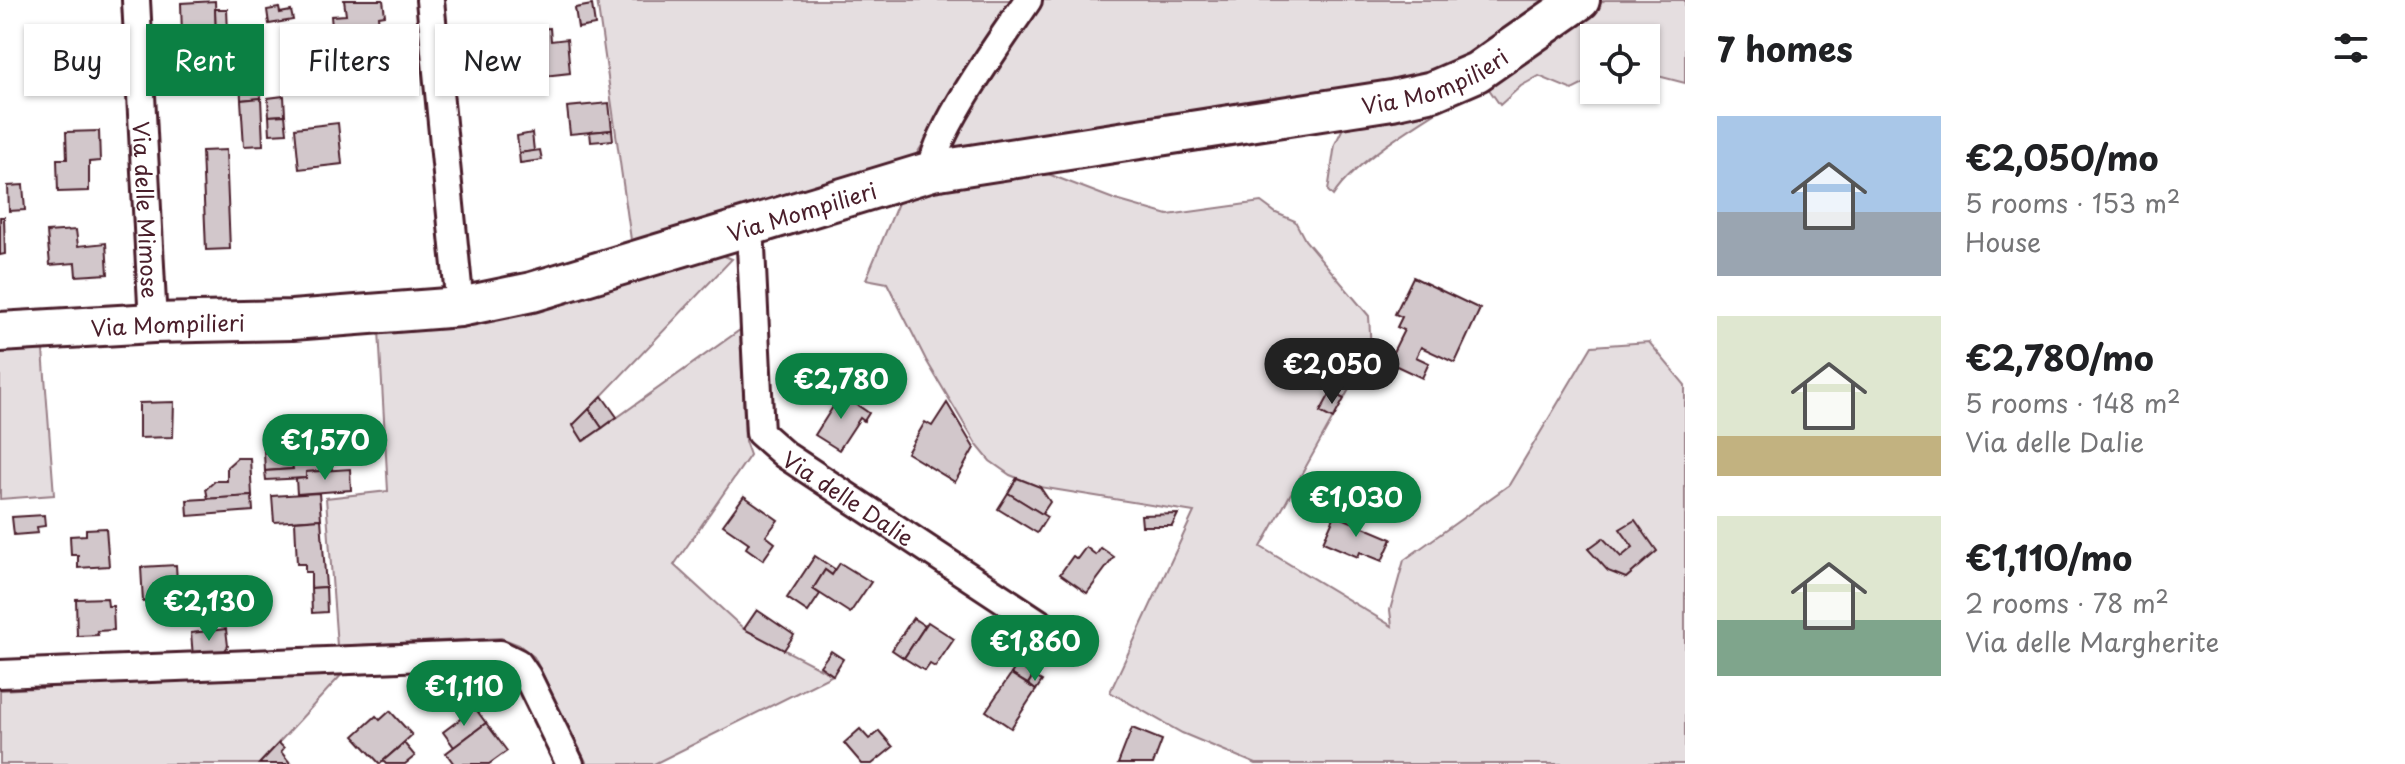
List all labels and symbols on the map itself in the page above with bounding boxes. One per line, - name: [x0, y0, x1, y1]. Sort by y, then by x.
- street label: Via Mompilieri: [1359, 39, 1514, 121]
- street label: Via delle Mimose: [126, 120, 168, 299]
- street label: Via Mompilieri: [723, 172, 880, 249]
- street label: Via Mompilieri: [90, 305, 245, 343]
- pin: €2,050: [1267, 338, 1397, 406]
- pin: €2,780: [776, 353, 906, 421]
- pin: €1,570: [260, 414, 390, 482]
- street label: Via delle Dalie: [776, 442, 921, 553]
- pin: €1,030: [1291, 471, 1421, 539]
- pin: €2,130: [144, 575, 274, 643]
- pin: €1,860: [970, 615, 1100, 683]
- pin: €1,110: [399, 660, 529, 728]

